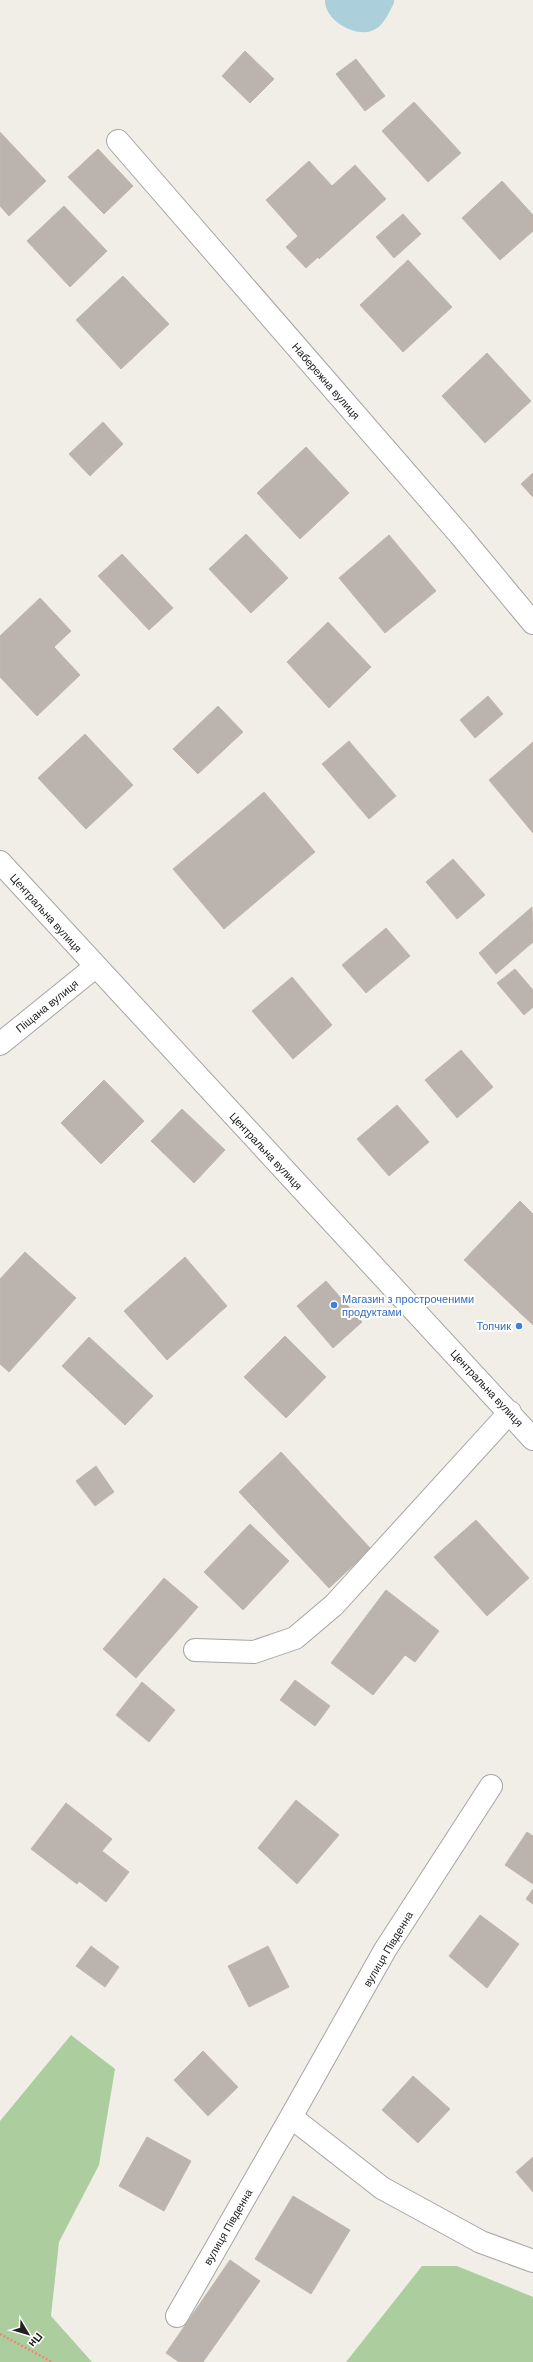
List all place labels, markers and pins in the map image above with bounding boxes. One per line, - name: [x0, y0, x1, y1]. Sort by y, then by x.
- place label: Магазин з простроченими продуктами: [342, 1293, 474, 1318]
- marker: Магазин з простроченими продуктами: [329, 1300, 339, 1310]
- place label: Топчик: [476, 1320, 511, 1332]
- marker: Топчик: [514, 1321, 524, 1331]

